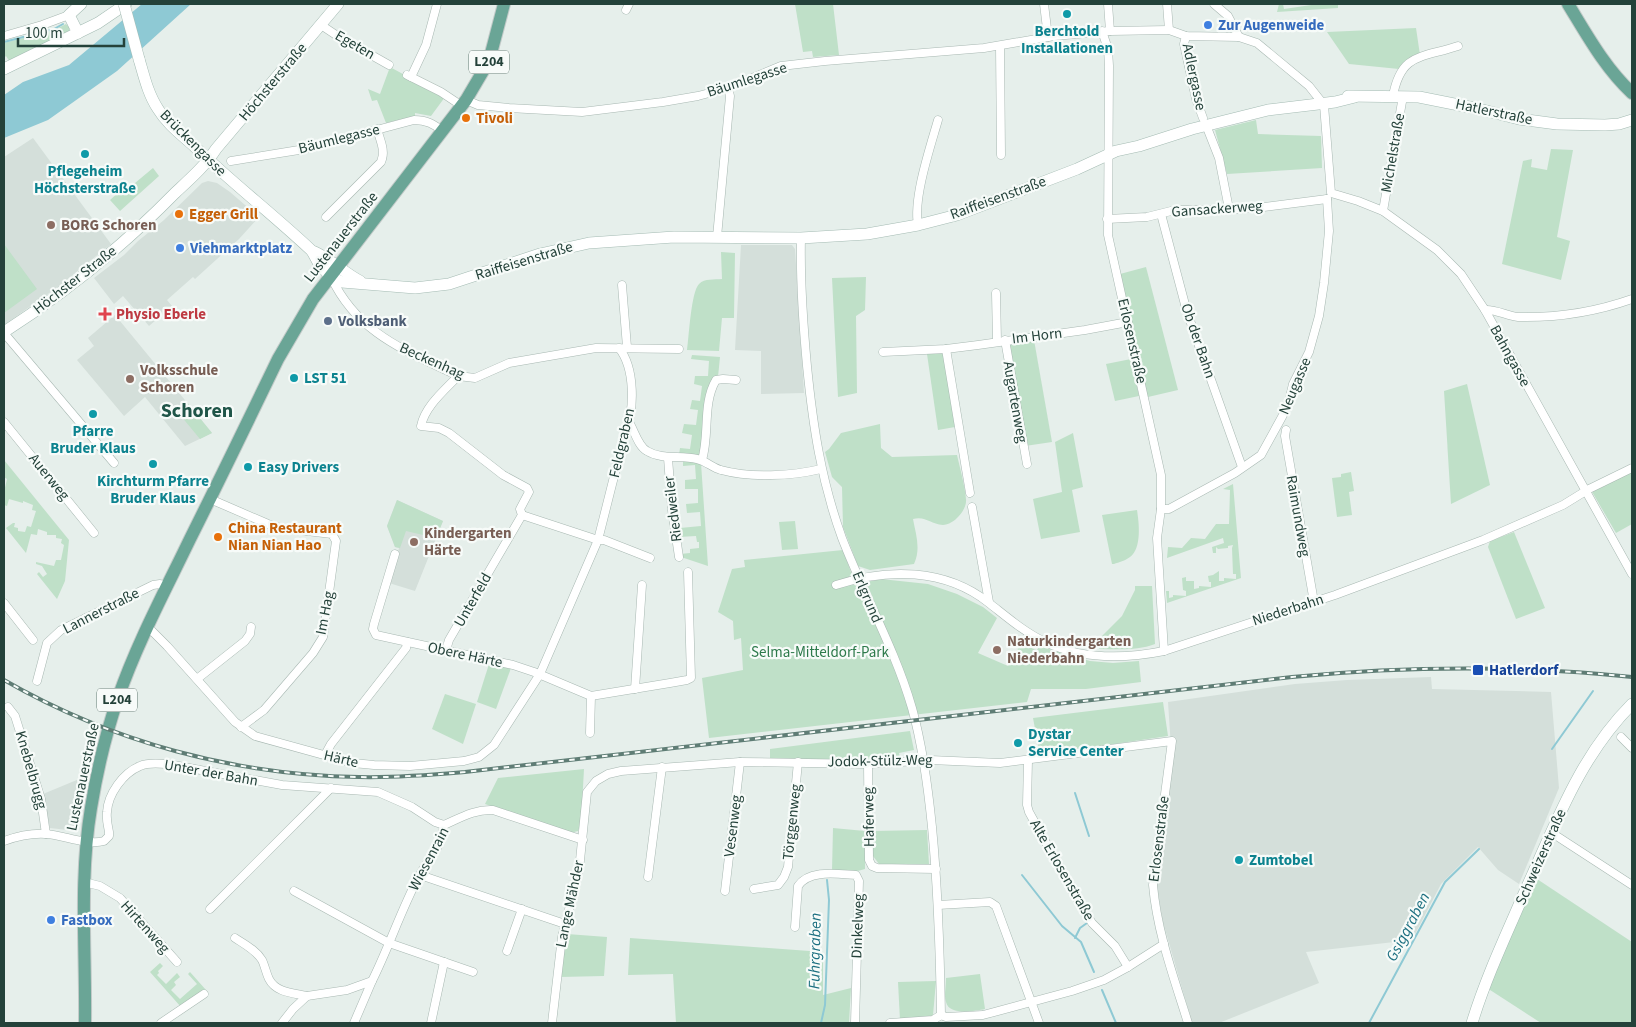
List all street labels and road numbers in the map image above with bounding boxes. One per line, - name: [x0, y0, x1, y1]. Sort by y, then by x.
- street label: Egeten: [331, 25, 379, 65]
- street label: Höchsterstraße: [234, 39, 312, 125]
- street label: Adlergasse: [1177, 42, 1211, 112]
- road number: L204: [469, 51, 509, 74]
- street label: Bäumlegasse: [704, 57, 790, 103]
- street label: Hatlerstraße: [1454, 94, 1534, 130]
- street label: Brückengasse: [155, 105, 231, 181]
- street label: Michelstraße: [1376, 112, 1410, 194]
- street label: Bäumlegasse: [296, 119, 382, 159]
- street label: Raiffeisenstraße: [947, 171, 1049, 225]
- street label: Lustenauerstraße: [299, 187, 383, 287]
- street label: Gansackerweg: [1171, 195, 1264, 223]
- street label: Raiffeisenstraße: [473, 236, 575, 286]
- street label: Höchster Straße: [29, 241, 121, 319]
- street label: Erlosenstraße: [1112, 296, 1152, 386]
- street label: Ob der Bahn: [1175, 301, 1221, 381]
- street label: Bahngasse: [1484, 321, 1536, 391]
- street label: Im Horn: [1011, 322, 1063, 350]
- street label: Beckenhag: [396, 337, 468, 385]
- street label: Neugasse: [1274, 354, 1316, 418]
- street label: Augartenweg: [998, 360, 1033, 445]
- street label: Feldgraben: [604, 406, 640, 480]
- street label: Auerweg: [24, 449, 75, 505]
- street label: Riedweiler: [658, 474, 687, 543]
- street label: Raimundweg: [1281, 474, 1316, 559]
- street label: Erlgrund: [847, 568, 887, 626]
- street label: Unterfeld: [449, 569, 497, 631]
- street label: Lannerstraße: [59, 583, 143, 639]
- street label: Im Hag: [310, 589, 340, 637]
- street label: Niederbahn: [1250, 589, 1326, 631]
- street label: Obere Härte: [426, 637, 504, 673]
- road number: L204: [97, 688, 137, 712]
- street label: Lustenauerstraße: [61, 721, 105, 833]
- street label: Knebelbrugg: [10, 728, 52, 812]
- street label: Härte: [322, 745, 360, 773]
- street label: Jodok-Stülz-Weg: [827, 750, 933, 772]
- street label: Unter der Bahn: [162, 754, 260, 792]
- street label: Törggenweg: [778, 782, 806, 861]
- street label: Haferweg: [858, 786, 880, 847]
- street label: Vesenweg: [719, 793, 747, 858]
- street label: Erlosenstraße: [1143, 795, 1175, 883]
- street label: Schweizerstraße: [1510, 806, 1572, 908]
- street label: Alte Erlosenstraße: [1024, 815, 1100, 925]
- street label: Wiesenrain: [403, 824, 455, 894]
- street label: Lange Mähder: [551, 858, 590, 949]
- street label: Dinkelweg: [846, 893, 870, 959]
- street label: Hirtenweg: [116, 896, 175, 958]

